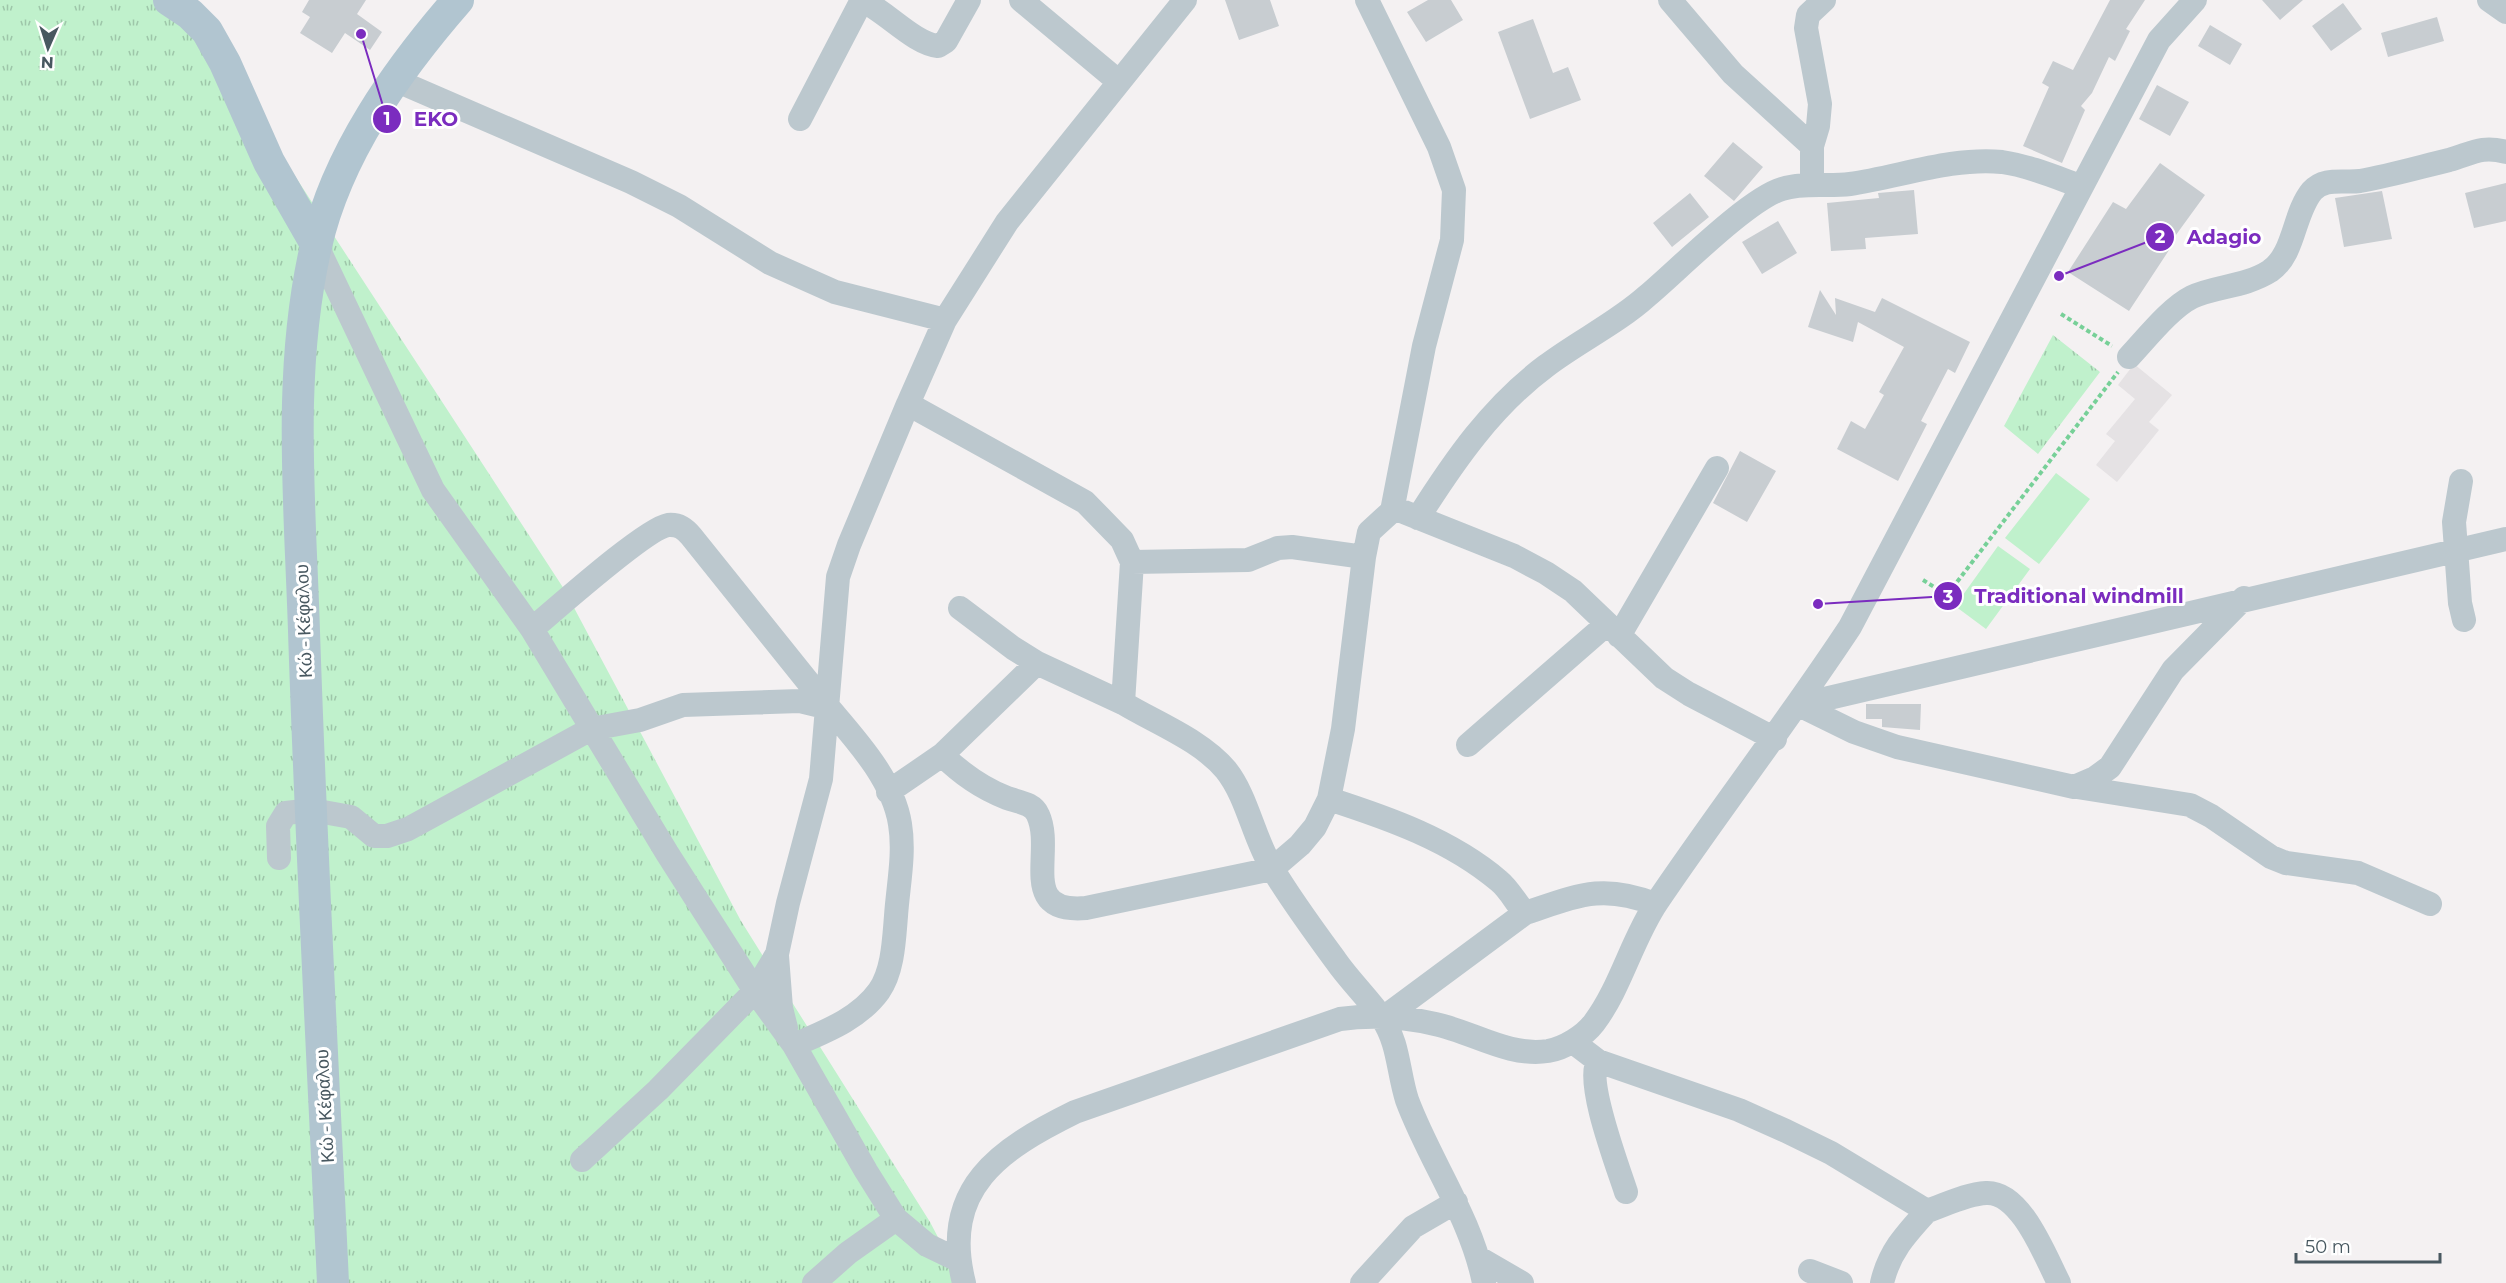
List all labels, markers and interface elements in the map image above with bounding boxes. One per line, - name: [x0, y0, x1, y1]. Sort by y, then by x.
- north arrow: [18, 18, 78, 78]
- text: N: [40, 53, 54, 72]
- callout: EKO: [372, 100, 471, 138]
- text: EKO: [414, 107, 458, 131]
- text: 1: [383, 108, 391, 130]
- callout: Adagio: [2145, 218, 2274, 256]
- text: Adagio: [2186, 225, 2261, 249]
- text: 2: [2155, 226, 2166, 248]
- street label: Κώ - Κέφαλου: [291, 564, 317, 678]
- callout: Traditional windmill: [1933, 577, 2196, 615]
- text: Traditional windmill: [1974, 584, 2184, 608]
- text: 3: [1942, 586, 1954, 608]
- street label: Κώ - Κέφαλου: [311, 1049, 339, 1163]
- scale bar: [2296, 1226, 2440, 1264]
- text: 50 m: [2305, 1236, 2351, 1258]

